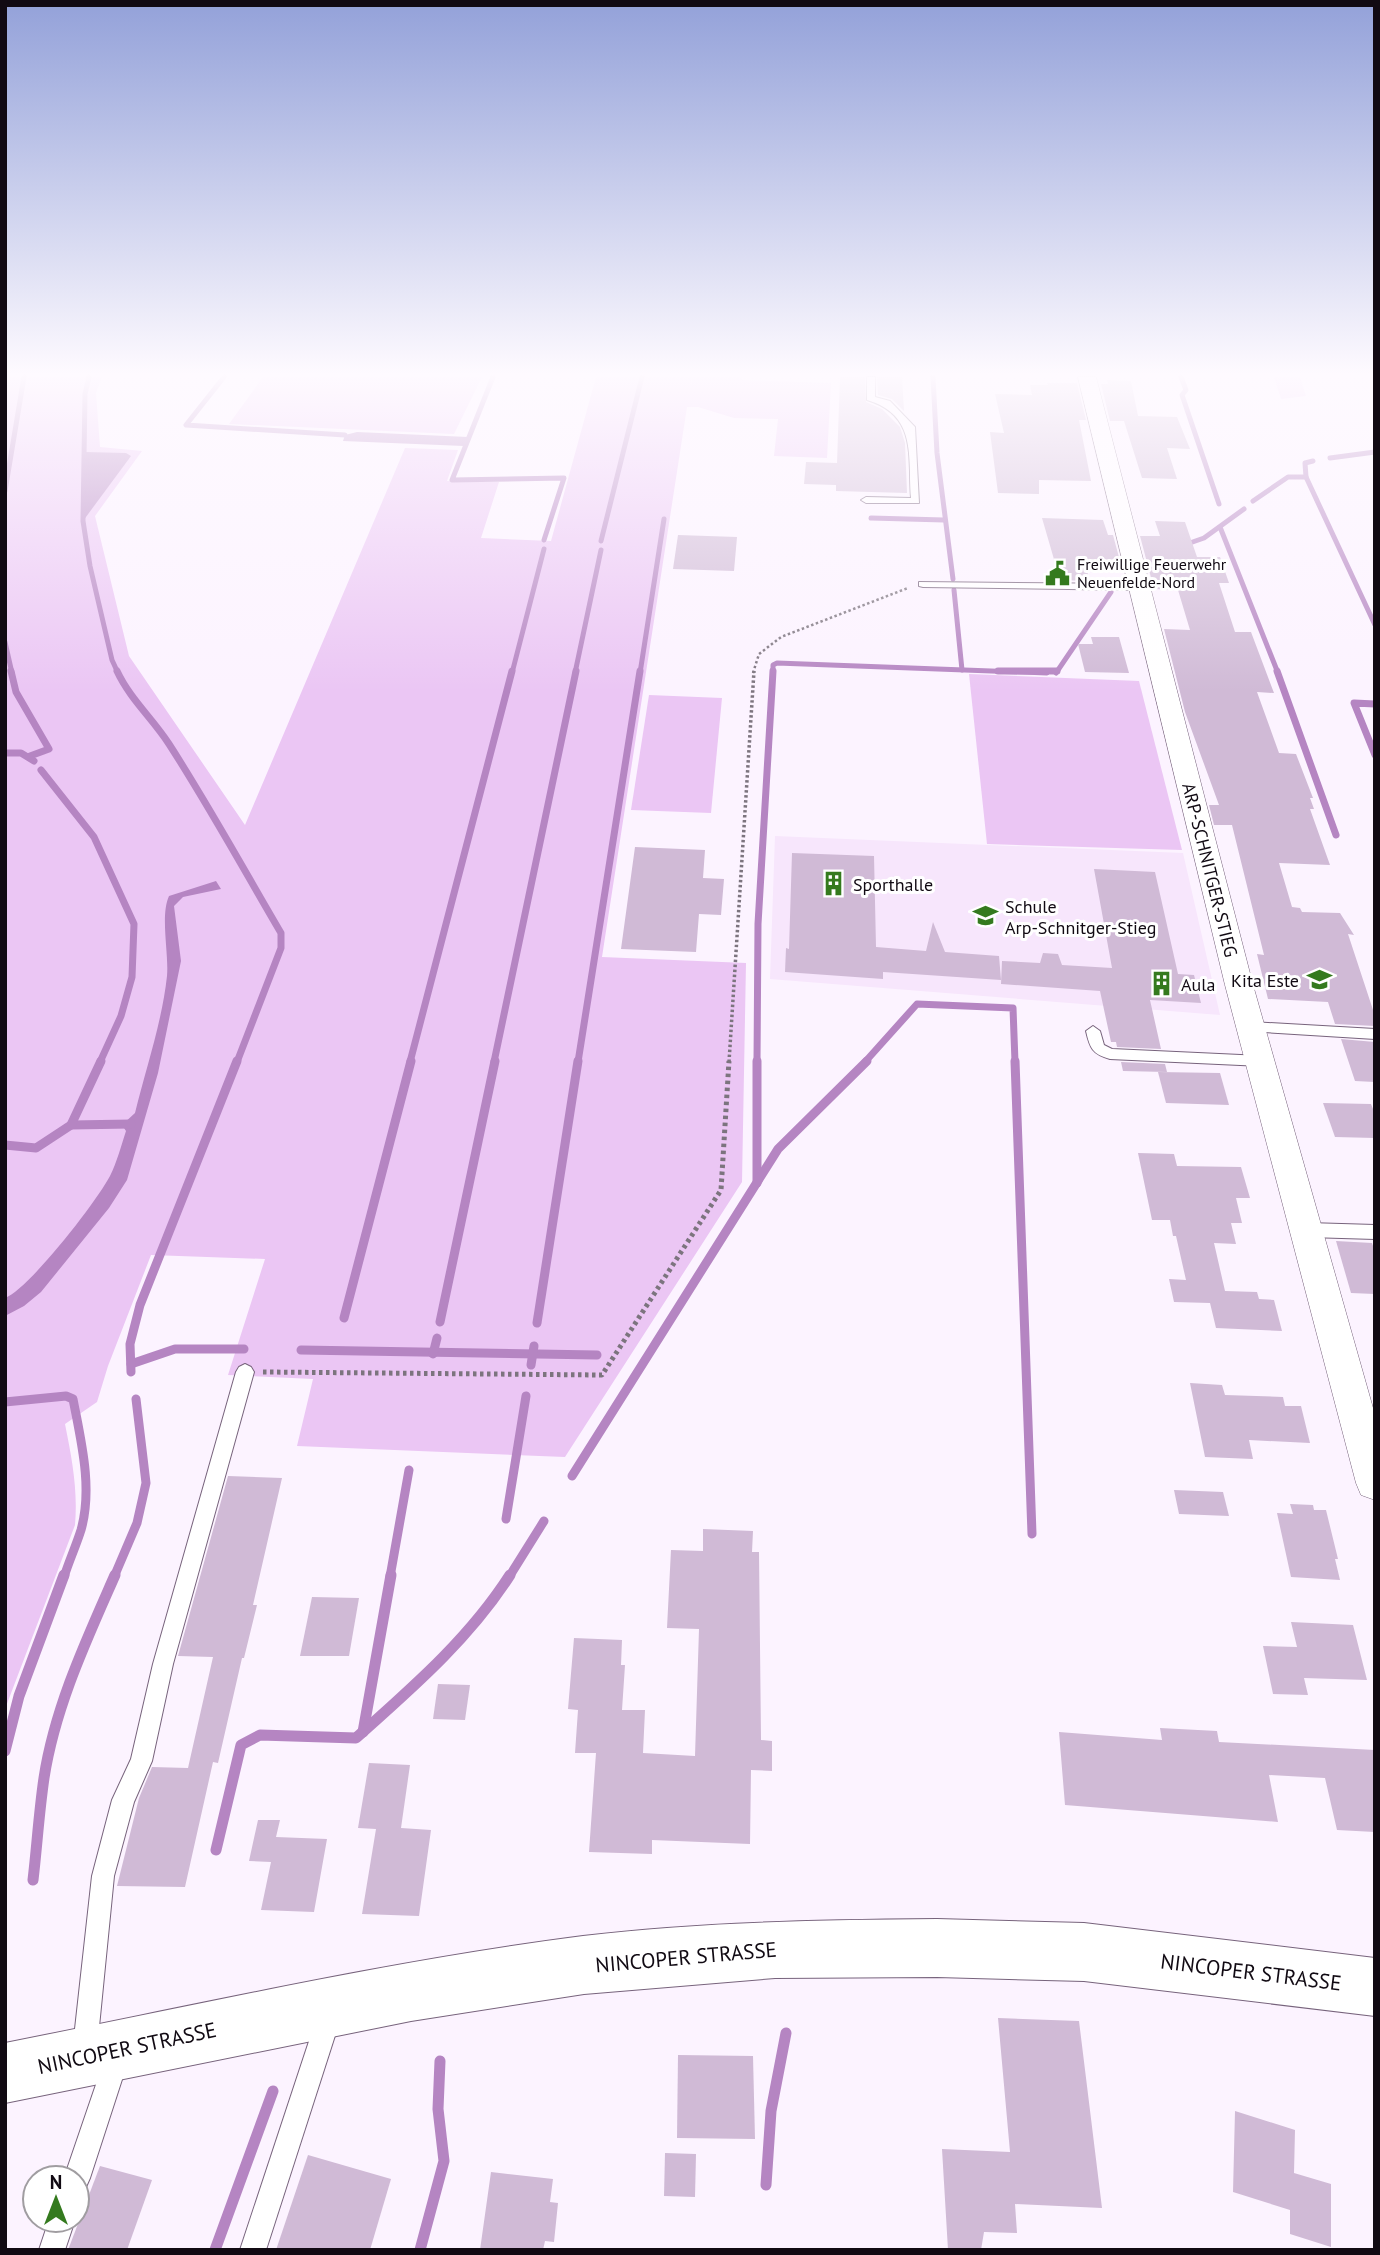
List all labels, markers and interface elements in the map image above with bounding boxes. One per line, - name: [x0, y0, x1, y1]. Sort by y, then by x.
- place label: Freiwillige Feuerwehr Neuenfelde-Nord: [1077, 554, 1227, 592]
- public building icon: Freiwillige Feuerwehr Neuenfelde-Nord: [1043, 559, 1071, 587]
- street label: ARP-SCHNITGER-STIEG: [1177, 780, 1243, 960]
- building icon: Sporthalle: [819, 870, 847, 898]
- place label: Sporthalle: [853, 873, 933, 896]
- place label: Schule Arp-Schnitger-Stieg: [1005, 895, 1156, 939]
- school or university icon: Schule Arp-Schnitger-Stieg: [971, 902, 999, 930]
- school or university icon: Kita Este: [1305, 966, 1333, 994]
- place label: Kita Este: [1231, 969, 1299, 992]
- building icon: Aula: [1147, 970, 1175, 998]
- place label: Aula: [1181, 973, 1215, 996]
- street label: NINCOPER STRASSE: [594, 1936, 778, 1978]
- street label: NINCOPER STRASSE: [1159, 1948, 1343, 1996]
- street label: NINCOPER STRASSE: [35, 2016, 219, 2080]
- north arrow: [21, 2164, 91, 2234]
- text: N: [50, 2170, 62, 2194]

